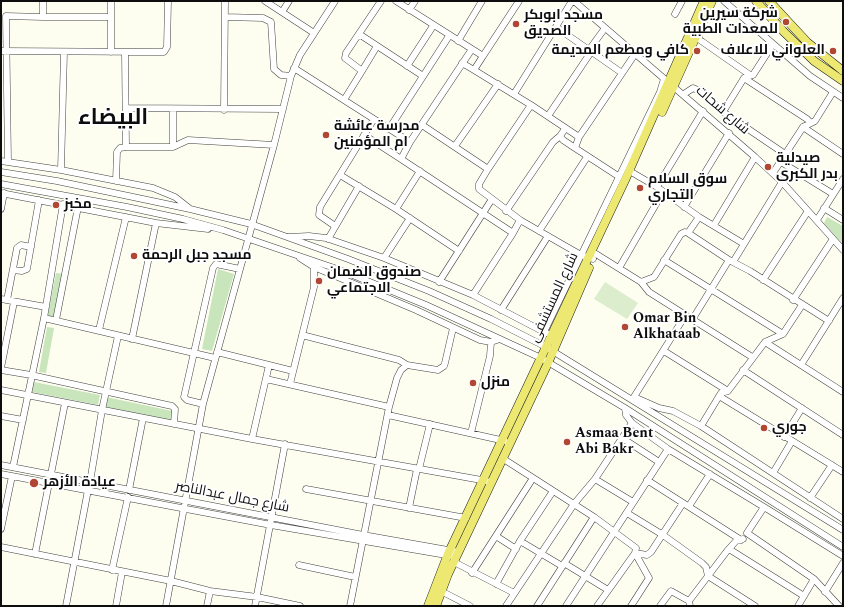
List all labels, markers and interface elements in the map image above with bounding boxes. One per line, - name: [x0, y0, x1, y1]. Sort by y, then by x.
- place label: شركة سيرين للمعدات الطبية: [683, 6, 778, 38]
- place label: مسجد ابوبكر الصديق: [524, 8, 603, 40]
- marker: شركة سيرين للمعدات الطبية: [781, 17, 791, 27]
- marker: مسجد ابوبكر الصديق: [511, 19, 521, 29]
- place label: كافي ومطعم المديمة: [552, 43, 689, 59]
- place label: العلواني للاعلاف: [720, 43, 825, 59]
- marker: كافي ومطعم المديمة: [692, 46, 702, 56]
- marker: العلواني للاعلاف: [828, 46, 838, 56]
- street label: شارع شحات: [692, 83, 752, 139]
- district label: البيضاء: [78, 107, 148, 133]
- place label: مدرسة عائشة ام المؤمنين: [334, 119, 419, 152]
- marker: مدرسة عائشة ام المؤمنين: [321, 130, 331, 140]
- place label: صيدلية بدر الكبرى: [776, 151, 838, 184]
- marker: صيدلية بدر الكبرى: [763, 162, 773, 172]
- place label: سوق السلام التجاري: [648, 172, 727, 204]
- marker: سوق السلام التجاري: [635, 183, 645, 193]
- place label: مخبز: [64, 197, 92, 213]
- marker: مخبز: [51, 200, 61, 210]
- place label: مسجد جبل الرحمة: [142, 248, 252, 264]
- street label: شارع المستشفى: [527, 250, 583, 346]
- marker: مسجد جبل الرحمة: [129, 251, 139, 261]
- place label: صندوق الضمان الاجتماعي: [327, 265, 421, 298]
- marker: صندوق الضمان الاجتماعي: [314, 276, 324, 286]
- place label: Omar Bin Alkhataab: [633, 311, 701, 344]
- marker: Omar Bin Alkhataab: [620, 322, 630, 332]
- place label: منزل: [481, 375, 510, 391]
- marker: منزل: [468, 378, 478, 388]
- place label: جوري: [772, 420, 807, 436]
- marker: جوري: [759, 423, 769, 433]
- place label: ِAsmaa Bent Abi Bakr: [575, 426, 653, 458]
- marker: ِAsmaa Bent Abi Bakr: [562, 437, 572, 447]
- place label: عيادة الأزهر: [43, 475, 116, 491]
- marker: عيادة الأزهر: [28, 477, 40, 489]
- street label: شارع جمال عبدالناصر: [174, 479, 290, 517]

